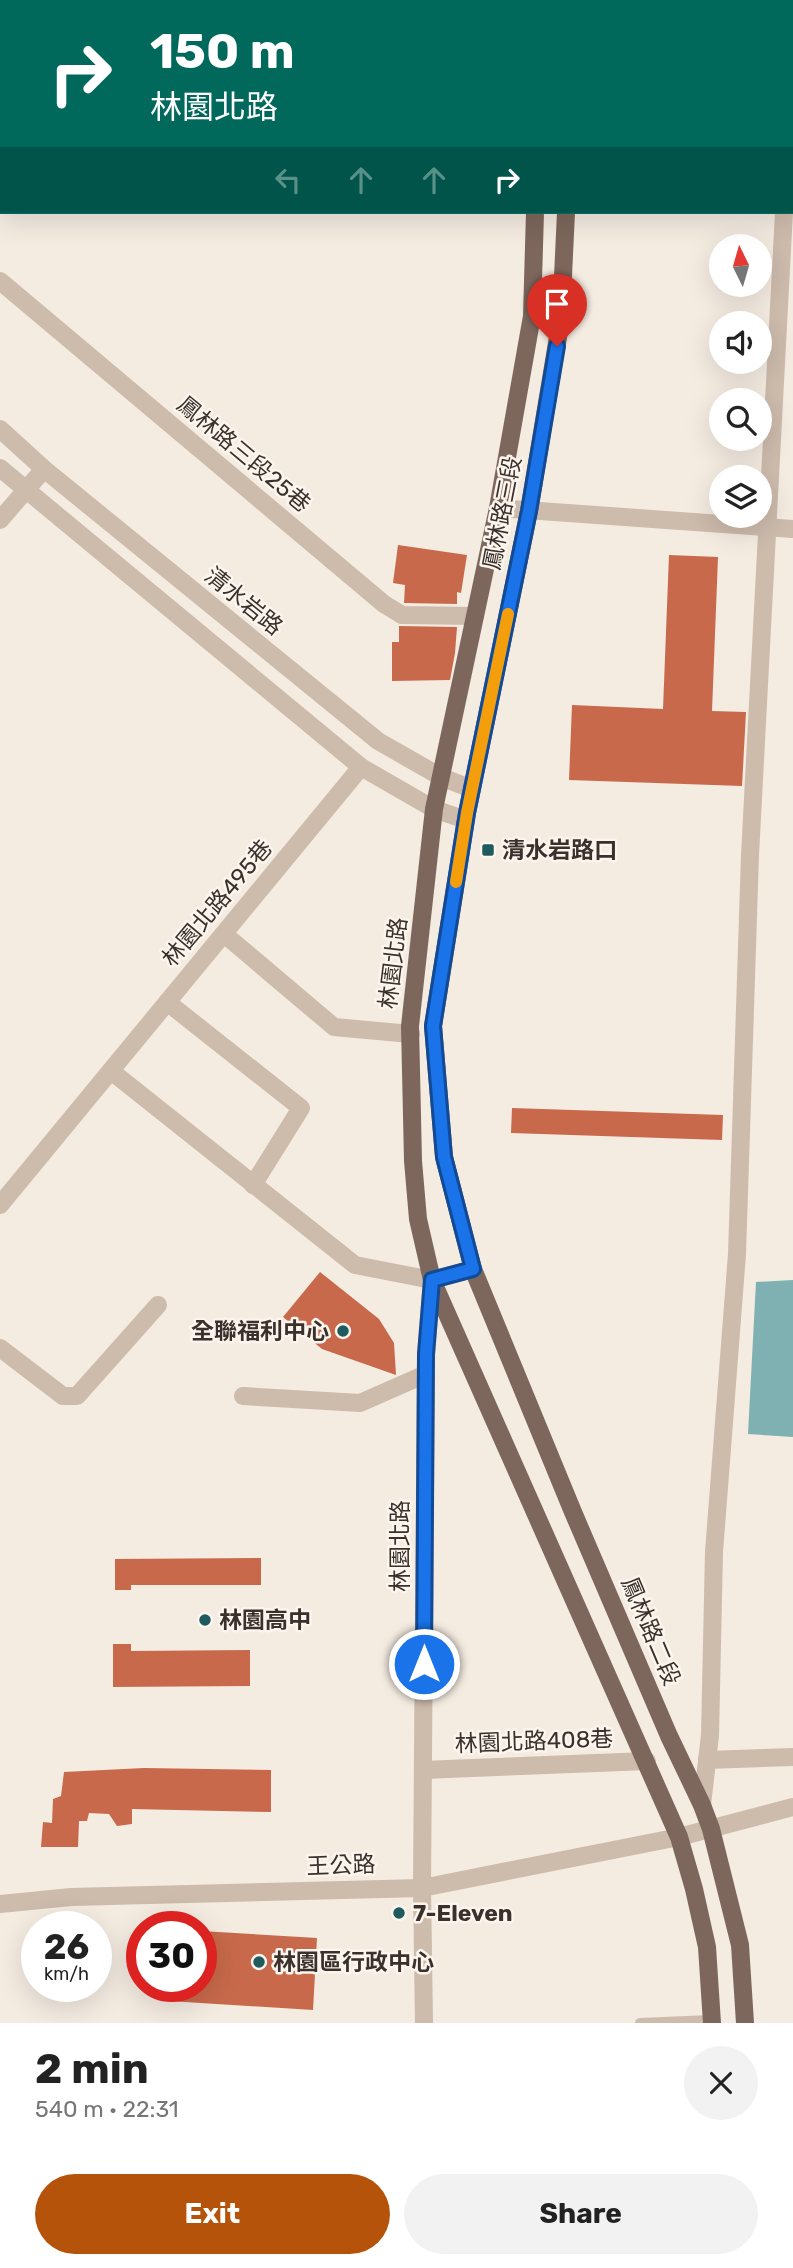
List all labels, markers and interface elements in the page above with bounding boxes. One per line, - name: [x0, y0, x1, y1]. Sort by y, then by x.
- text: 150 m: [150, 22, 295, 80]
- icon: right: [35, 28, 126, 119]
- text: 林園北路: [150, 88, 278, 126]
- icon: left: [269, 161, 307, 199]
- icon: ahead: [342, 161, 380, 199]
- icon: ahead: [415, 161, 453, 199]
- icon: right: [488, 161, 526, 199]
- north arrow: [709, 234, 772, 298]
- map controls: [709, 234, 772, 528]
- pin: [527, 274, 587, 346]
- icon: arrive: [538, 285, 576, 323]
- button: sound: [709, 311, 772, 374]
- button: search: [709, 388, 772, 451]
- street label: 鳳林路三段25巷: [172, 390, 316, 518]
- street label: 鳳林路三段: [477, 454, 527, 572]
- button: layers: [709, 465, 772, 528]
- street label: 清水岩路: [199, 561, 289, 641]
- street label: 林園北路495巷: [156, 834, 278, 972]
- place label: 清水岩路口: [502, 836, 617, 864]
- marker: 清水岩路口: [480, 842, 496, 858]
- street label: 林園北路: [373, 916, 413, 1010]
- place label: 全聯福利中心: [191, 1317, 329, 1345]
- marker: 全聯福利中心: [335, 1323, 351, 1339]
- street label: 林園北路: [386, 1500, 414, 1592]
- street label: 鳳林路二段: [616, 1573, 686, 1689]
- place label: 林園高中: [219, 1606, 311, 1634]
- marker: 林園高中: [197, 1612, 213, 1628]
- position arrow: [387, 1627, 461, 1701]
- street label: 林園北路408巷: [454, 1724, 614, 1758]
- street label: 王公路: [306, 1850, 376, 1880]
- place label: 7-Eleven: [413, 1899, 513, 1927]
- marker: 7-Eleven: [391, 1905, 407, 1921]
- speed limit sign: 30: [126, 1911, 217, 2002]
- text: 26: [44, 1926, 89, 1968]
- place label: 林園區行政中心: [273, 1948, 434, 1976]
- marker: 林園區行政中心: [251, 1954, 267, 1970]
- text: km/h: [44, 1963, 89, 1985]
- text: 2 min: [35, 2044, 149, 2094]
- button: close: [684, 2046, 758, 2120]
- text: 540 m · 22:31: [35, 2095, 179, 2123]
- button: Exit: [35, 2174, 390, 2254]
- button: Share: [404, 2174, 758, 2254]

